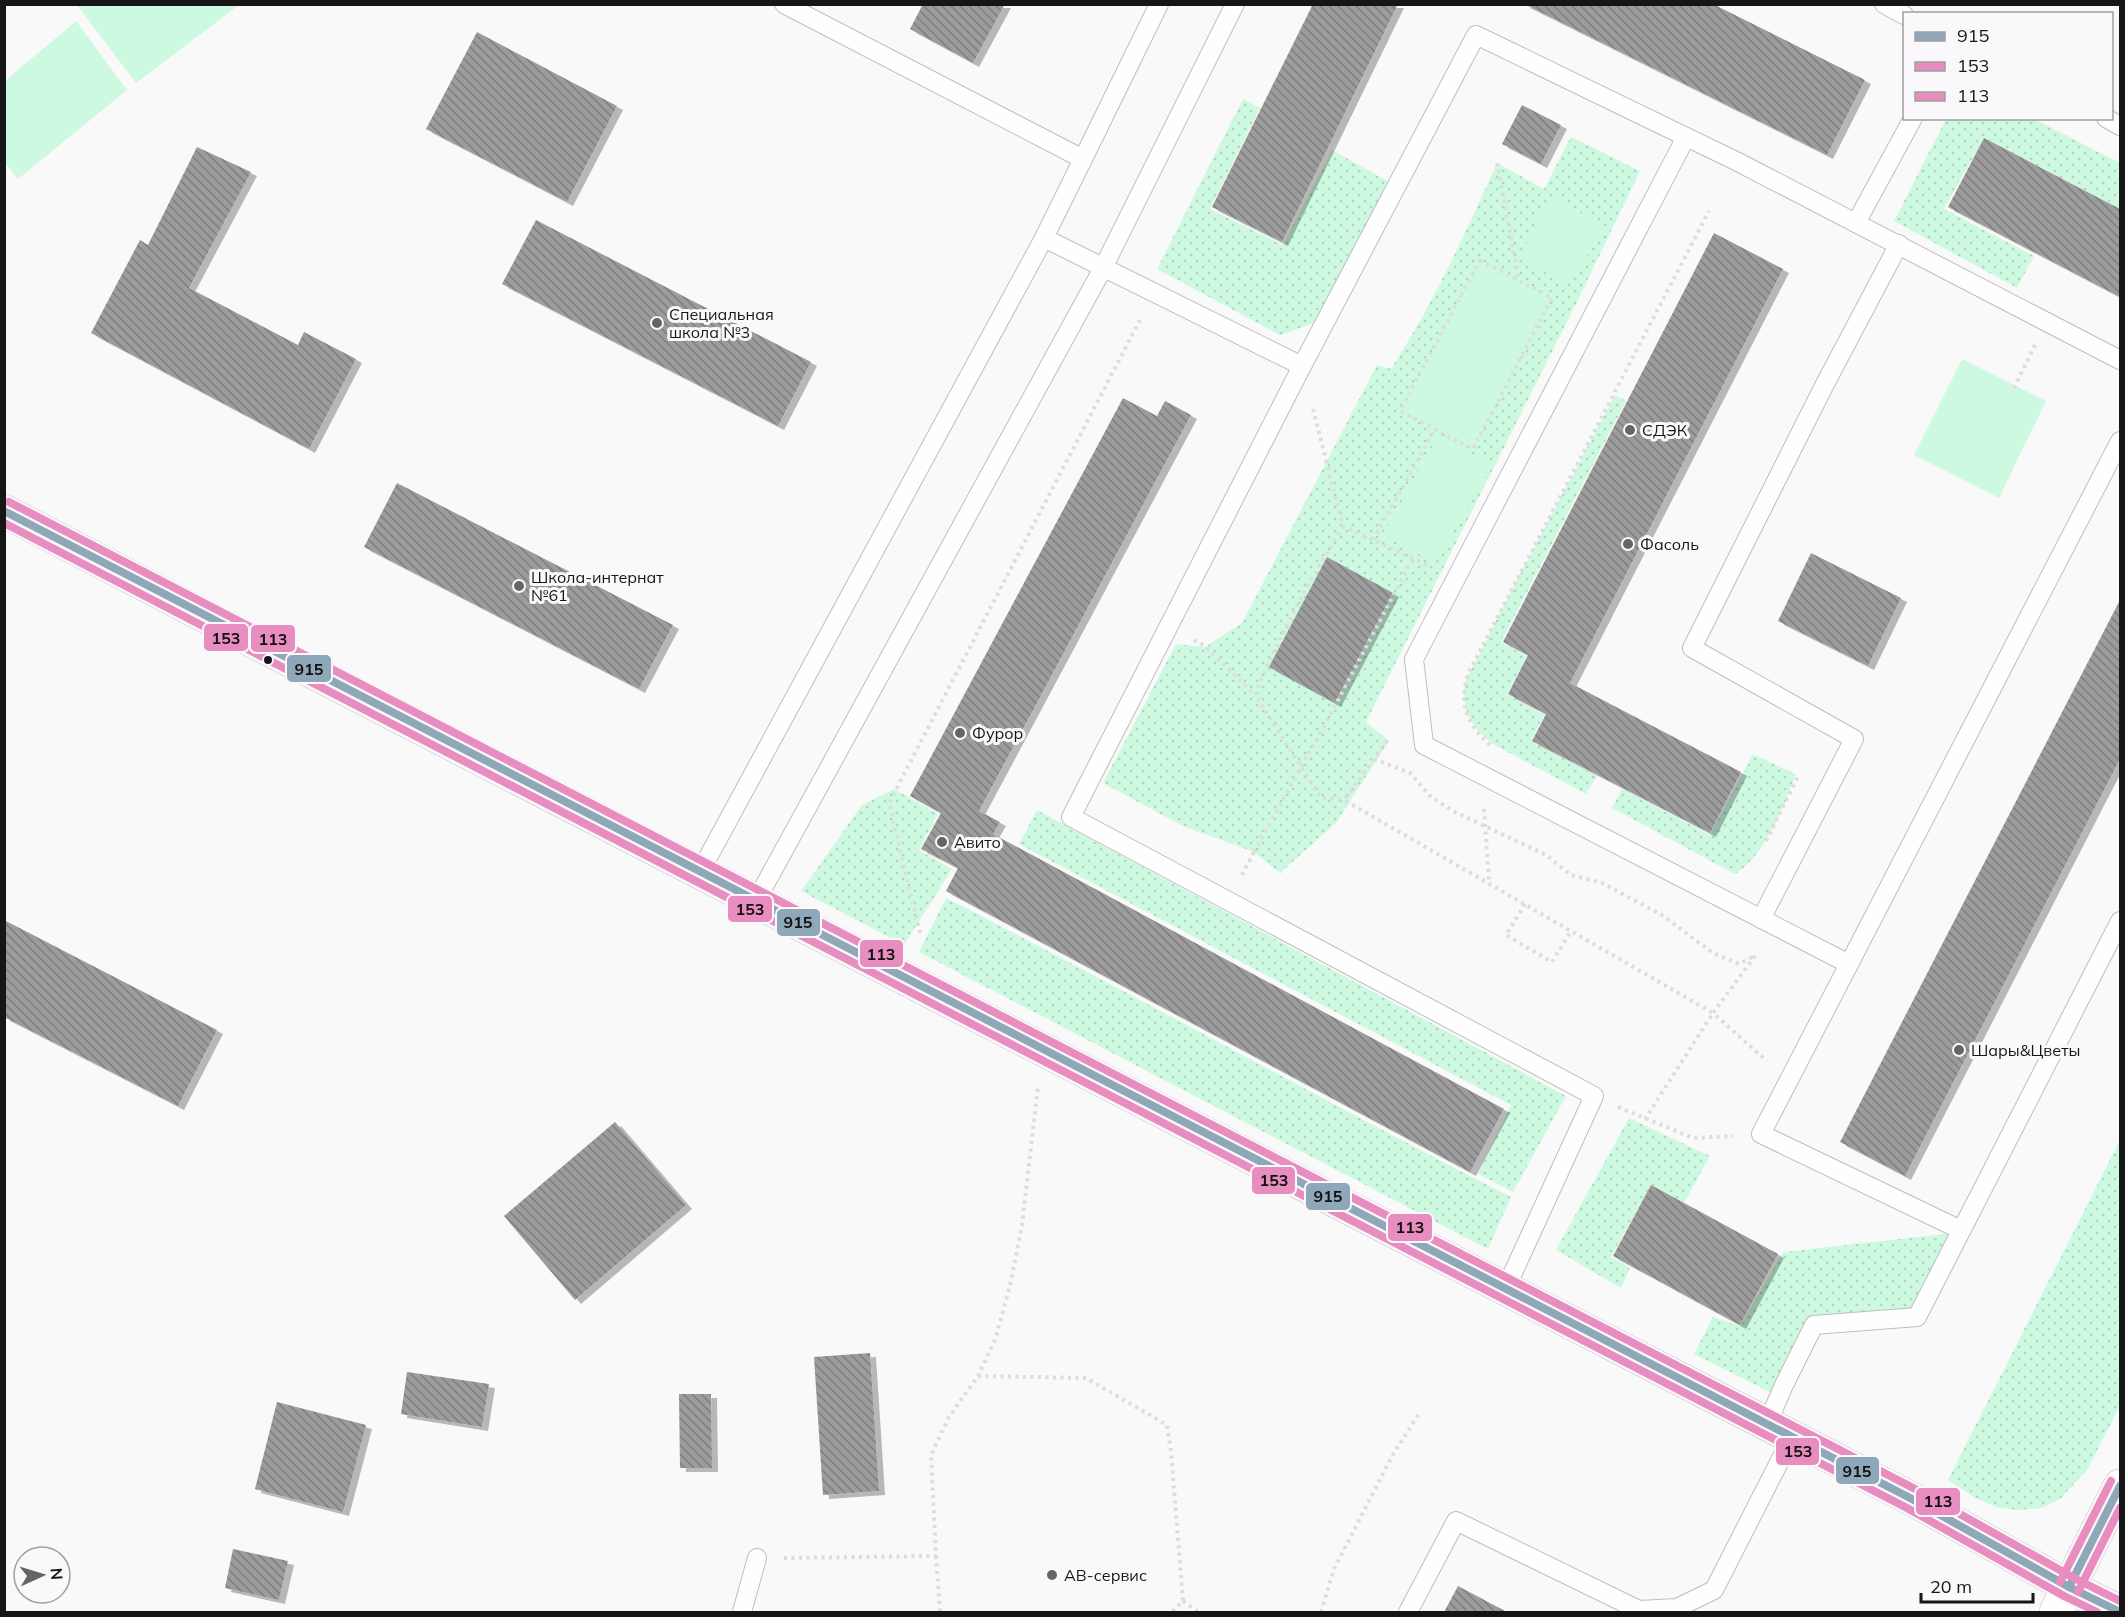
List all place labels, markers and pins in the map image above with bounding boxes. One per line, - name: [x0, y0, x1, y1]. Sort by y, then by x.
- place label: Специальная школа №3: [669, 304, 774, 342]
- marker: Специальная школа №3: [650, 316, 664, 330]
- place label: СДЭК: [1642, 420, 1688, 440]
- marker: СДЭК: [1623, 423, 1637, 437]
- place label: Фасоль: [1640, 534, 1699, 554]
- marker: Фасоль: [1621, 537, 1635, 551]
- place label: Школа-интернат №61: [531, 567, 664, 605]
- marker: Школа-интернат №61: [512, 579, 526, 593]
- unlabelled marker: [262, 654, 274, 666]
- place label: Фурор: [972, 723, 1023, 743]
- marker: Фурор: [953, 726, 967, 740]
- place label: Авито: [954, 832, 1001, 852]
- marker: Авито: [935, 835, 949, 849]
- place label: Шары&Цветы: [1971, 1040, 2080, 1060]
- marker: Шары&Цветы: [1952, 1043, 1966, 1057]
- place label: АВ-сервис: [1064, 1565, 1147, 1585]
- marker: АВ-сервис: [1045, 1568, 1059, 1582]

